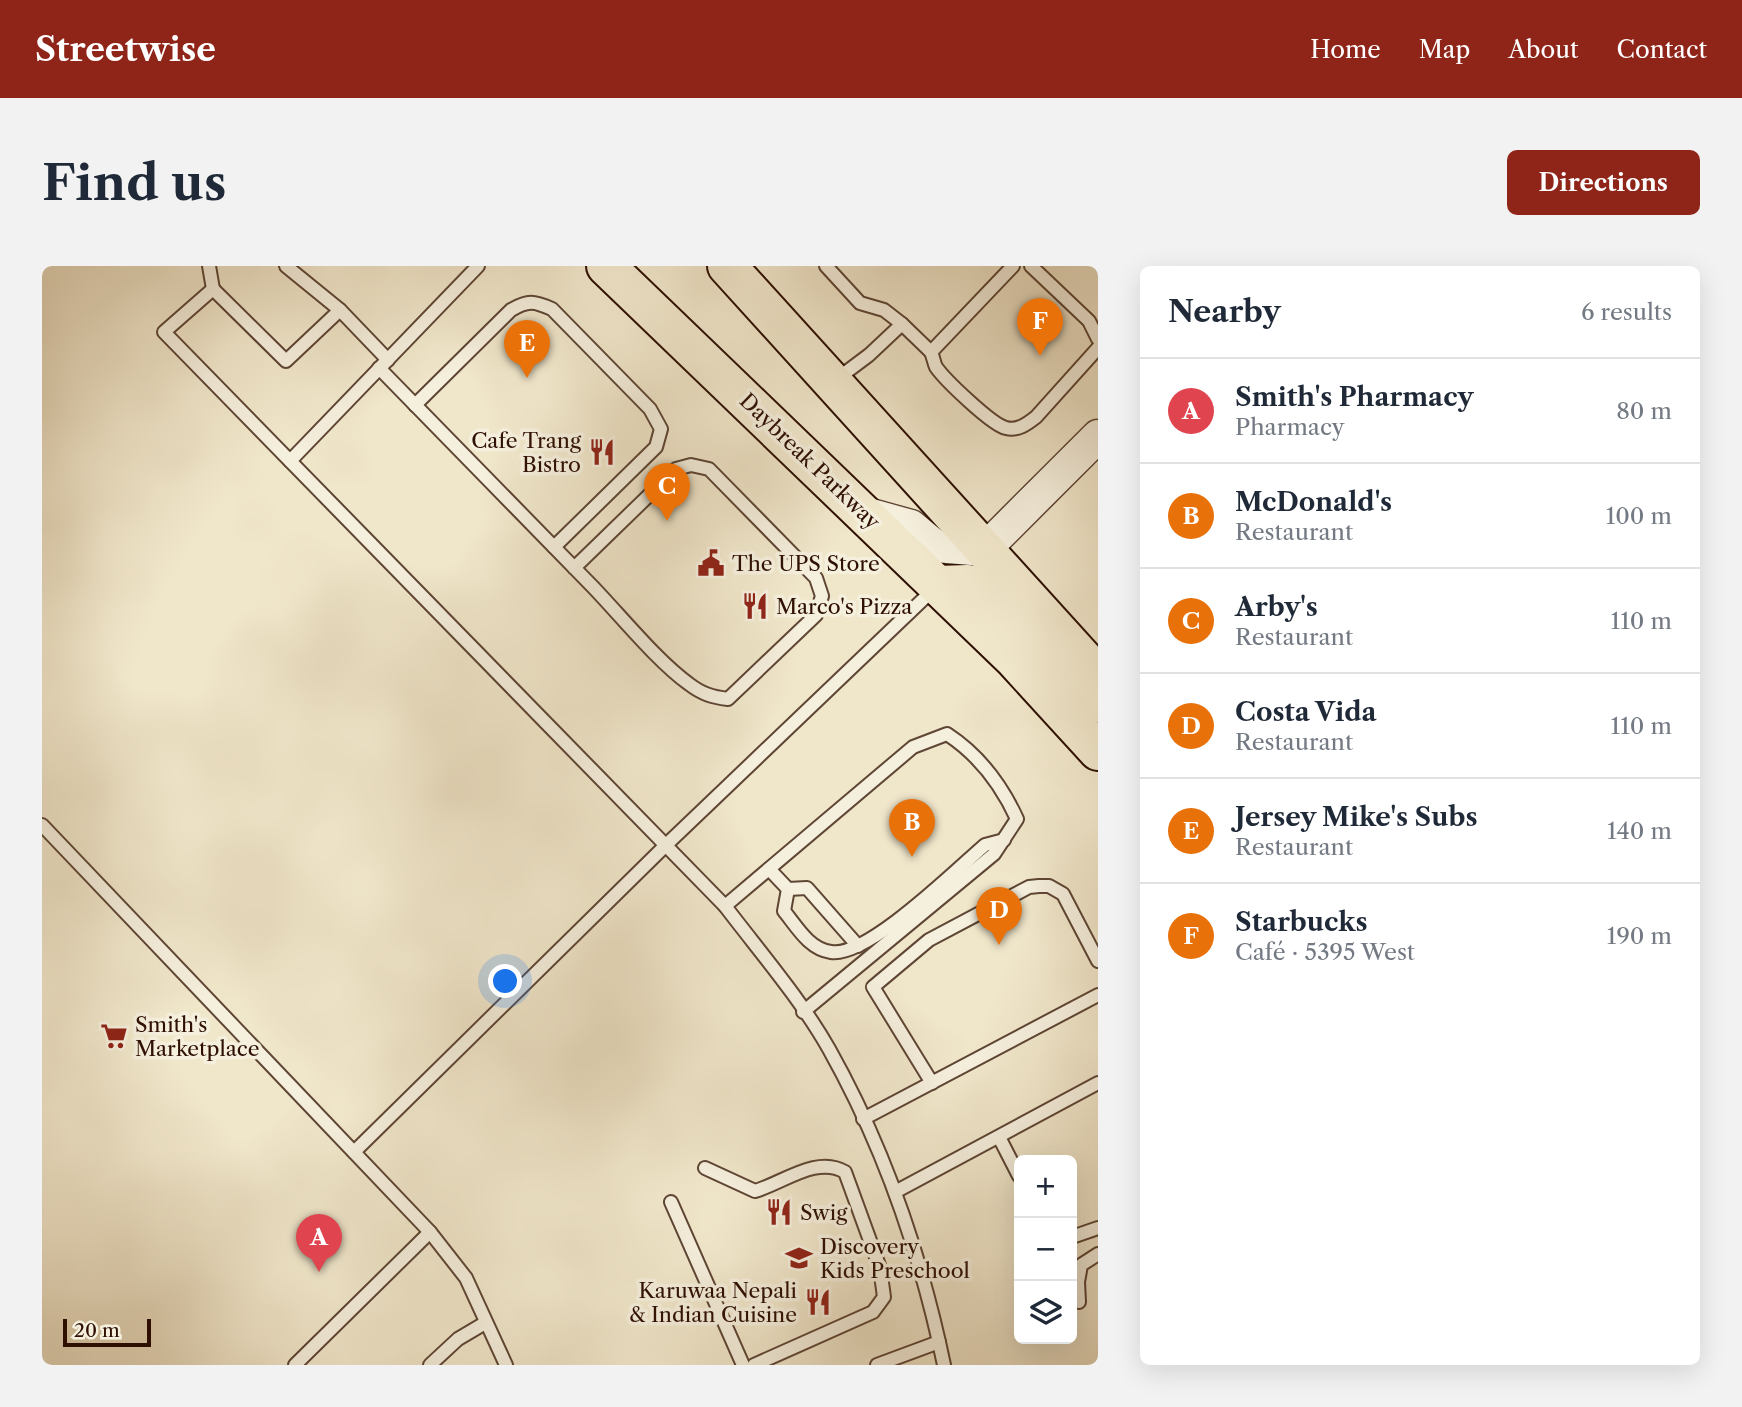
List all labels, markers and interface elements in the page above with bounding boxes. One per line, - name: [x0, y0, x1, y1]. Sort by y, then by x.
- text: Streetwise: [35, 29, 216, 70]
- text: Home: [1310, 35, 1381, 64]
- text: Map: [1419, 35, 1470, 64]
- text: About: [1508, 35, 1579, 64]
- text: Contact: [1617, 35, 1707, 64]
- button: Directions: [1507, 150, 1700, 215]
- text: Find us: [42, 152, 226, 213]
- text: Nearby: [1168, 293, 1281, 330]
- pin: F: [1017, 298, 1063, 356]
- text: 6 results: [1581, 298, 1672, 326]
- pin: E: [504, 320, 550, 378]
- text: Smith's Pharmacy: [1235, 381, 1473, 413]
- street label: Daybreak Parkway: [735, 388, 885, 534]
- text: A: [1182, 397, 1200, 425]
- text: 80 m: [1616, 397, 1672, 425]
- text: Pharmacy: [1235, 413, 1345, 441]
- place label: Cafe Trang Bistro: [471, 428, 582, 477]
- restaurant icon: Cafe Trang Bistro: [587, 437, 617, 467]
- pin: C: [644, 463, 690, 521]
- text: McDonald's: [1235, 486, 1392, 518]
- text: B: [1182, 502, 1200, 530]
- text: 100 m: [1606, 502, 1672, 530]
- text: Restaurant: [1235, 518, 1353, 546]
- public building icon: The UPS Store: [696, 548, 726, 578]
- place label: The UPS Store: [732, 551, 880, 576]
- restaurant icon: Marco's Pizza: [740, 591, 770, 621]
- text: Arby's: [1235, 591, 1318, 623]
- place label: Marco's Pizza: [776, 594, 913, 619]
- text: C: [1182, 607, 1200, 635]
- text: 110 m: [1611, 607, 1672, 635]
- text: Restaurant: [1235, 623, 1353, 651]
- text: Costa Vida: [1235, 696, 1377, 728]
- text: D: [1181, 712, 1201, 740]
- text: 110 m: [1611, 712, 1672, 740]
- text: Restaurant: [1235, 728, 1353, 756]
- pin: B: [889, 799, 935, 857]
- text: Jersey Mike's Subs: [1235, 801, 1477, 833]
- text: E: [1183, 817, 1199, 845]
- text: 140 m: [1607, 817, 1672, 845]
- text: Restaurant: [1235, 833, 1353, 861]
- pin: D: [976, 887, 1022, 945]
- text: Starbucks: [1235, 906, 1368, 938]
- text: F: [1183, 922, 1199, 950]
- text: 190 m: [1607, 922, 1672, 950]
- text: Café · 5395 West: [1235, 938, 1415, 966]
- your location: [488, 964, 522, 998]
- place label: Smith's Marketplace: [135, 1012, 260, 1061]
- supermarket icon: Smith's Marketplace: [99, 1021, 129, 1051]
- map controls: [1014, 1155, 1077, 1344]
- button: +: [1014, 1155, 1077, 1218]
- restaurant icon: Swig: [764, 1197, 794, 1227]
- place label: Swig: [800, 1200, 848, 1225]
- pin: A: [296, 1214, 342, 1272]
- button: −: [1014, 1218, 1077, 1281]
- place label: Discovery Kids Preschool: [820, 1234, 970, 1283]
- school or university icon: Discovery Kids Preschool: [784, 1243, 814, 1273]
- place label: Karuwaa Nepali & Indian Cuisine: [628, 1278, 797, 1327]
- button: layers: [1014, 1281, 1077, 1344]
- restaurant icon: Karuwaa Nepali & Indian Cuisine: [803, 1287, 833, 1317]
- scale bar: [63, 1316, 150, 1348]
- text: 20 m: [74, 1319, 120, 1342]

